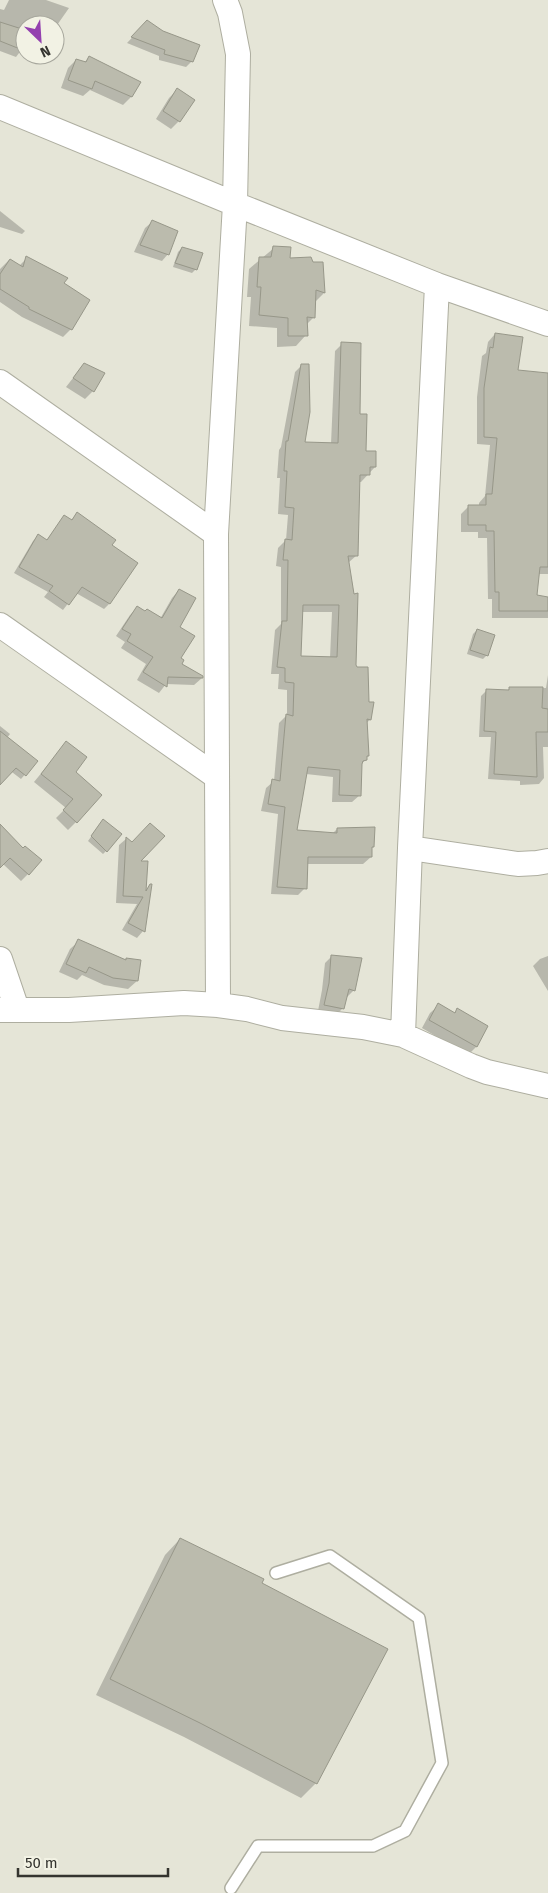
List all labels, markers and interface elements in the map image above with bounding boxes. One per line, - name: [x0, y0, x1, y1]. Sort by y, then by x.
- north arrow: [15, 15, 65, 65]
- text: N: [37, 42, 53, 61]
- scale bar: [18, 1846, 168, 1878]
- text: 50 m: [25, 1854, 58, 1872]

